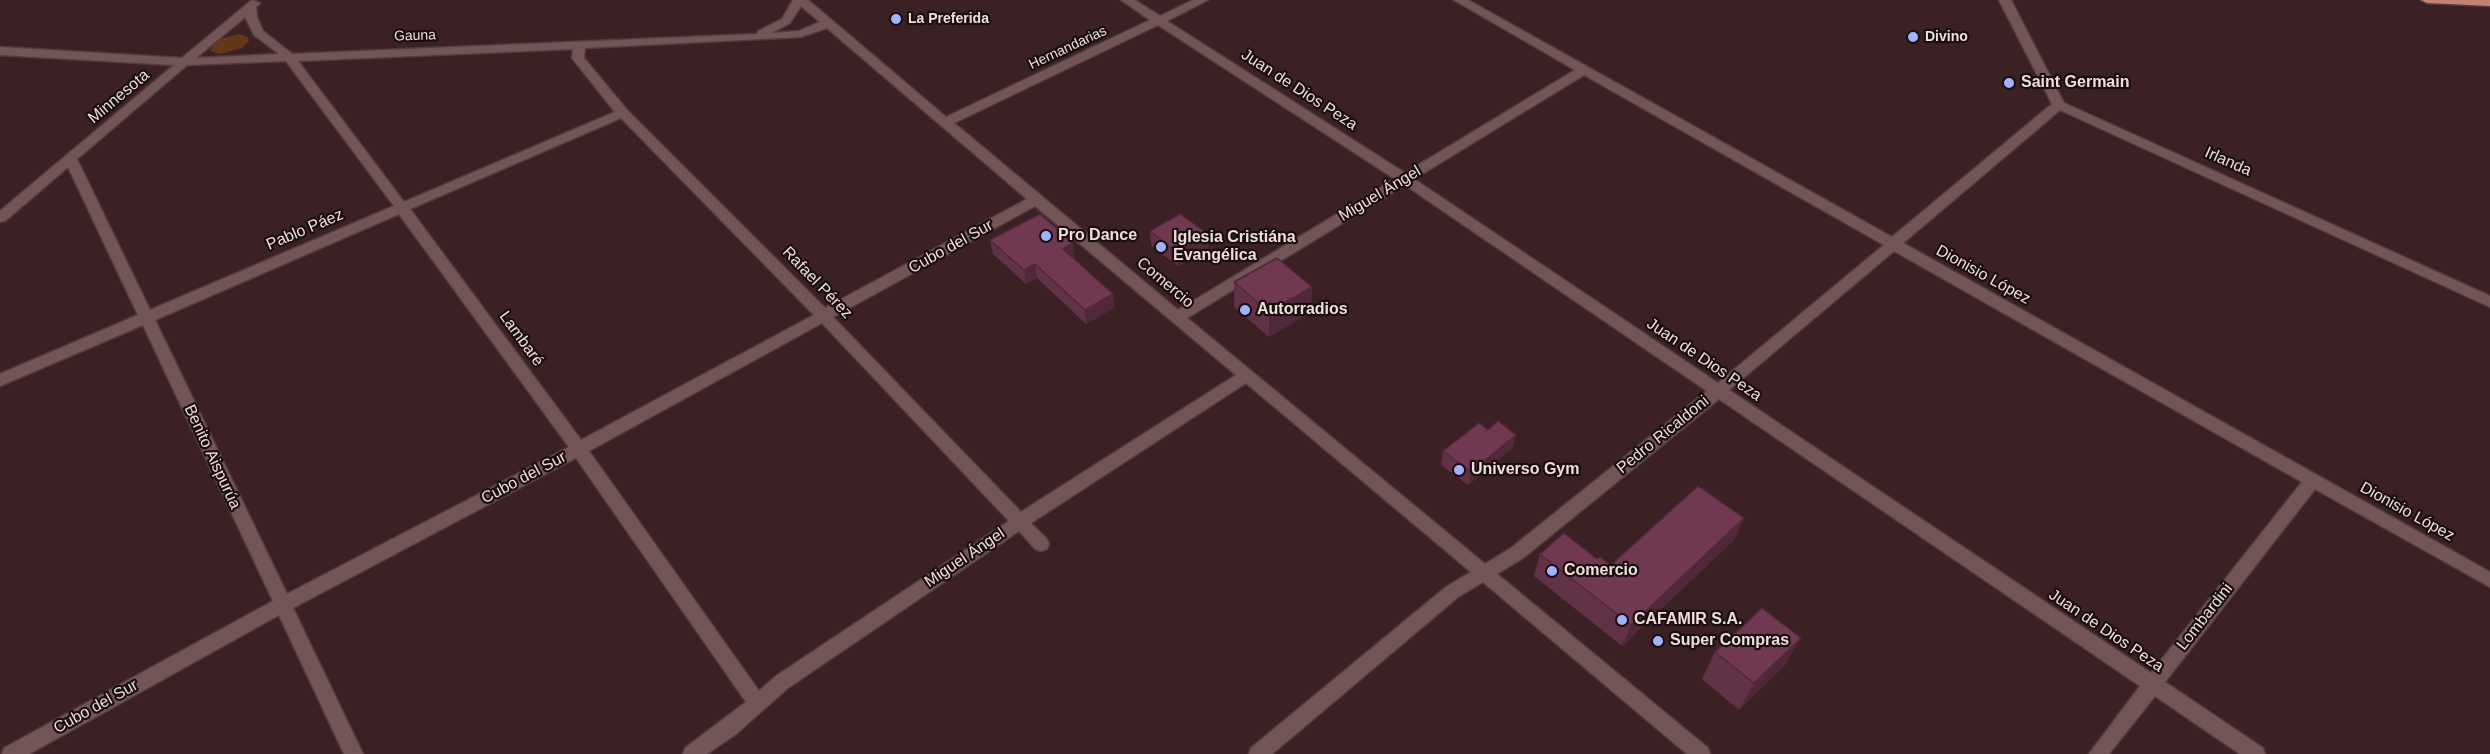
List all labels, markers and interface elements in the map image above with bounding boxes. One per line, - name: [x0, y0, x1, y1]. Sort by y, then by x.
- place label: La Preferida: [908, 11, 989, 27]
- marker: La Preferida: [889, 12, 903, 26]
- street label: Hernandarias: [1026, 23, 1110, 73]
- street label: Gauna: [394, 27, 436, 45]
- place label: Divino: [1925, 29, 1968, 45]
- marker: Divino: [1906, 30, 1920, 44]
- street label: Juan de Dios Peza: [1237, 45, 1361, 135]
- street label: Minnesota: [85, 66, 153, 128]
- place label: Saint Germain: [2021, 73, 2129, 93]
- marker: Saint Germain: [2002, 76, 2016, 90]
- street label: Irlanda: [2202, 143, 2254, 181]
- street label: Miguel Ángel: [1335, 162, 1425, 226]
- street label: Pablo Páez: [264, 205, 346, 255]
- street label: Cubo del Sur: [906, 216, 996, 278]
- place label: Pro Dance: [1058, 226, 1137, 246]
- place label: Iglesia Cristiána Evangélica: [1173, 228, 1296, 266]
- marker: Pro Dance: [1039, 229, 1053, 243]
- marker: Iglesia Cristiána Evangélica: [1154, 240, 1168, 254]
- street label: Dionisio López: [1932, 241, 2034, 309]
- street label: Rafael Pérez: [778, 243, 856, 323]
- street label: Comercio: [1133, 254, 1197, 312]
- place label: Autorradios: [1257, 300, 1348, 320]
- marker: Autorradios: [1238, 303, 1252, 317]
- street label: Lambaré: [495, 308, 547, 370]
- street label: Juan de Dios Peza: [1643, 314, 1765, 406]
- street label: Pedro Ricaldoni: [1613, 392, 1713, 478]
- street label: Benito Aispurúa: [179, 402, 245, 512]
- street label: Cubo del Sur: [478, 448, 570, 508]
- place label: Universo Gym: [1471, 460, 1579, 480]
- marker: Universo Gym: [1452, 463, 1466, 477]
- street label: Dionisio López: [2356, 478, 2458, 546]
- street label: Miguel Ángel: [921, 524, 1009, 592]
- place label: Comercio: [1564, 561, 1638, 581]
- marker: Comercio: [1545, 564, 1559, 578]
- street label: Lombardini: [2173, 580, 2237, 654]
- street label: Juan de Dios Peza: [2045, 585, 2167, 677]
- place label: CAFAMIR S.A.: [1634, 610, 1742, 630]
- marker: CAFAMIR S.A.: [1615, 613, 1629, 627]
- place label: Super Compras: [1670, 631, 1789, 651]
- marker: Super Compras: [1651, 634, 1665, 648]
- street label: Cubo del Sur: [51, 676, 141, 738]

